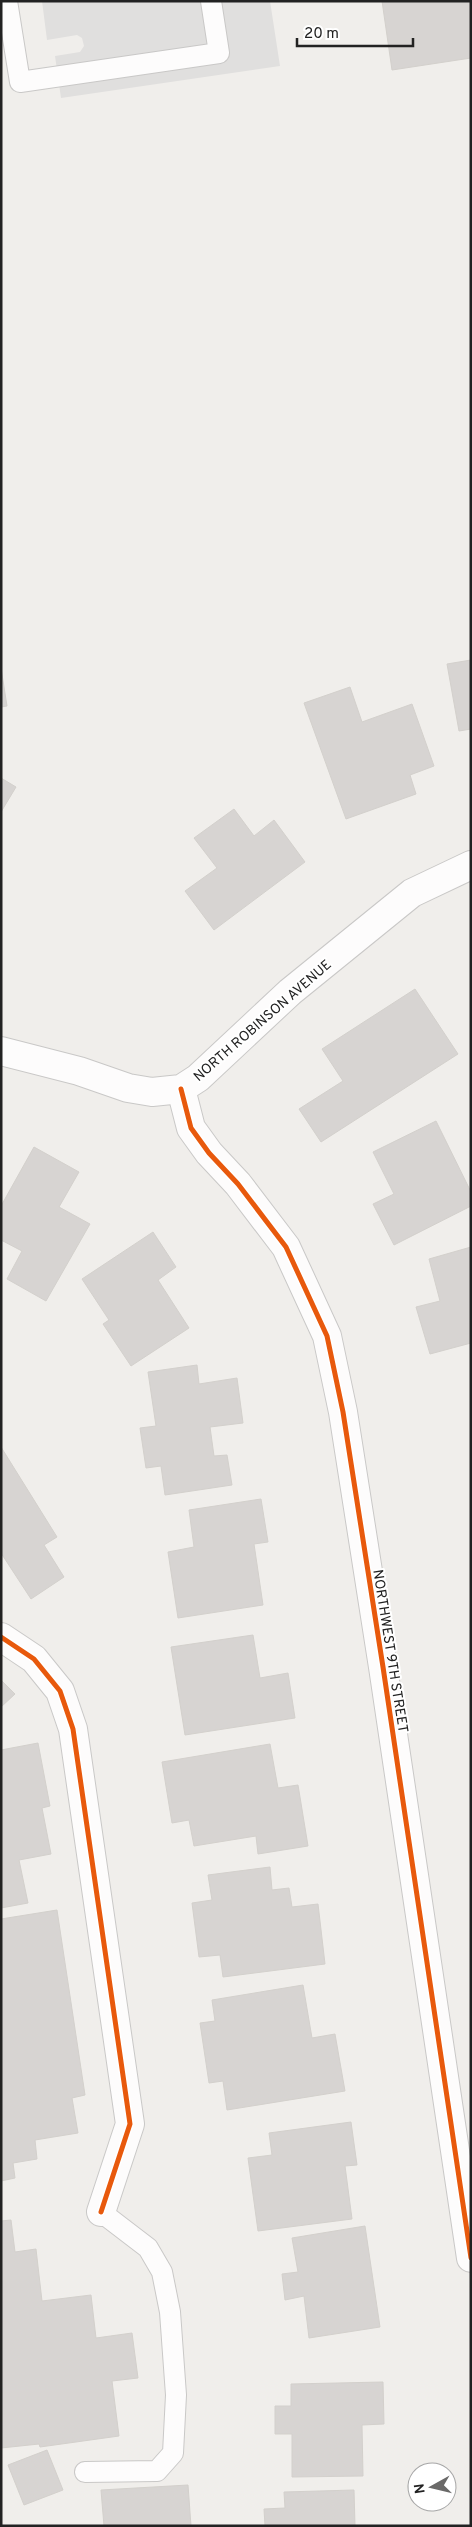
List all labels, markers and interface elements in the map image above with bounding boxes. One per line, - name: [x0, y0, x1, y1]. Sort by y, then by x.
- scale bar: [297, 15, 413, 47]
- text: 20 m: [304, 25, 339, 44]
- street label: NORTH ROBINSON AVENUE: [191, 957, 335, 1086]
- street label: NORTHWEST 9TH STREET: [368, 1568, 411, 1734]
- north arrow: [407, 2462, 457, 2512]
- text: N: [411, 2482, 430, 2495]

